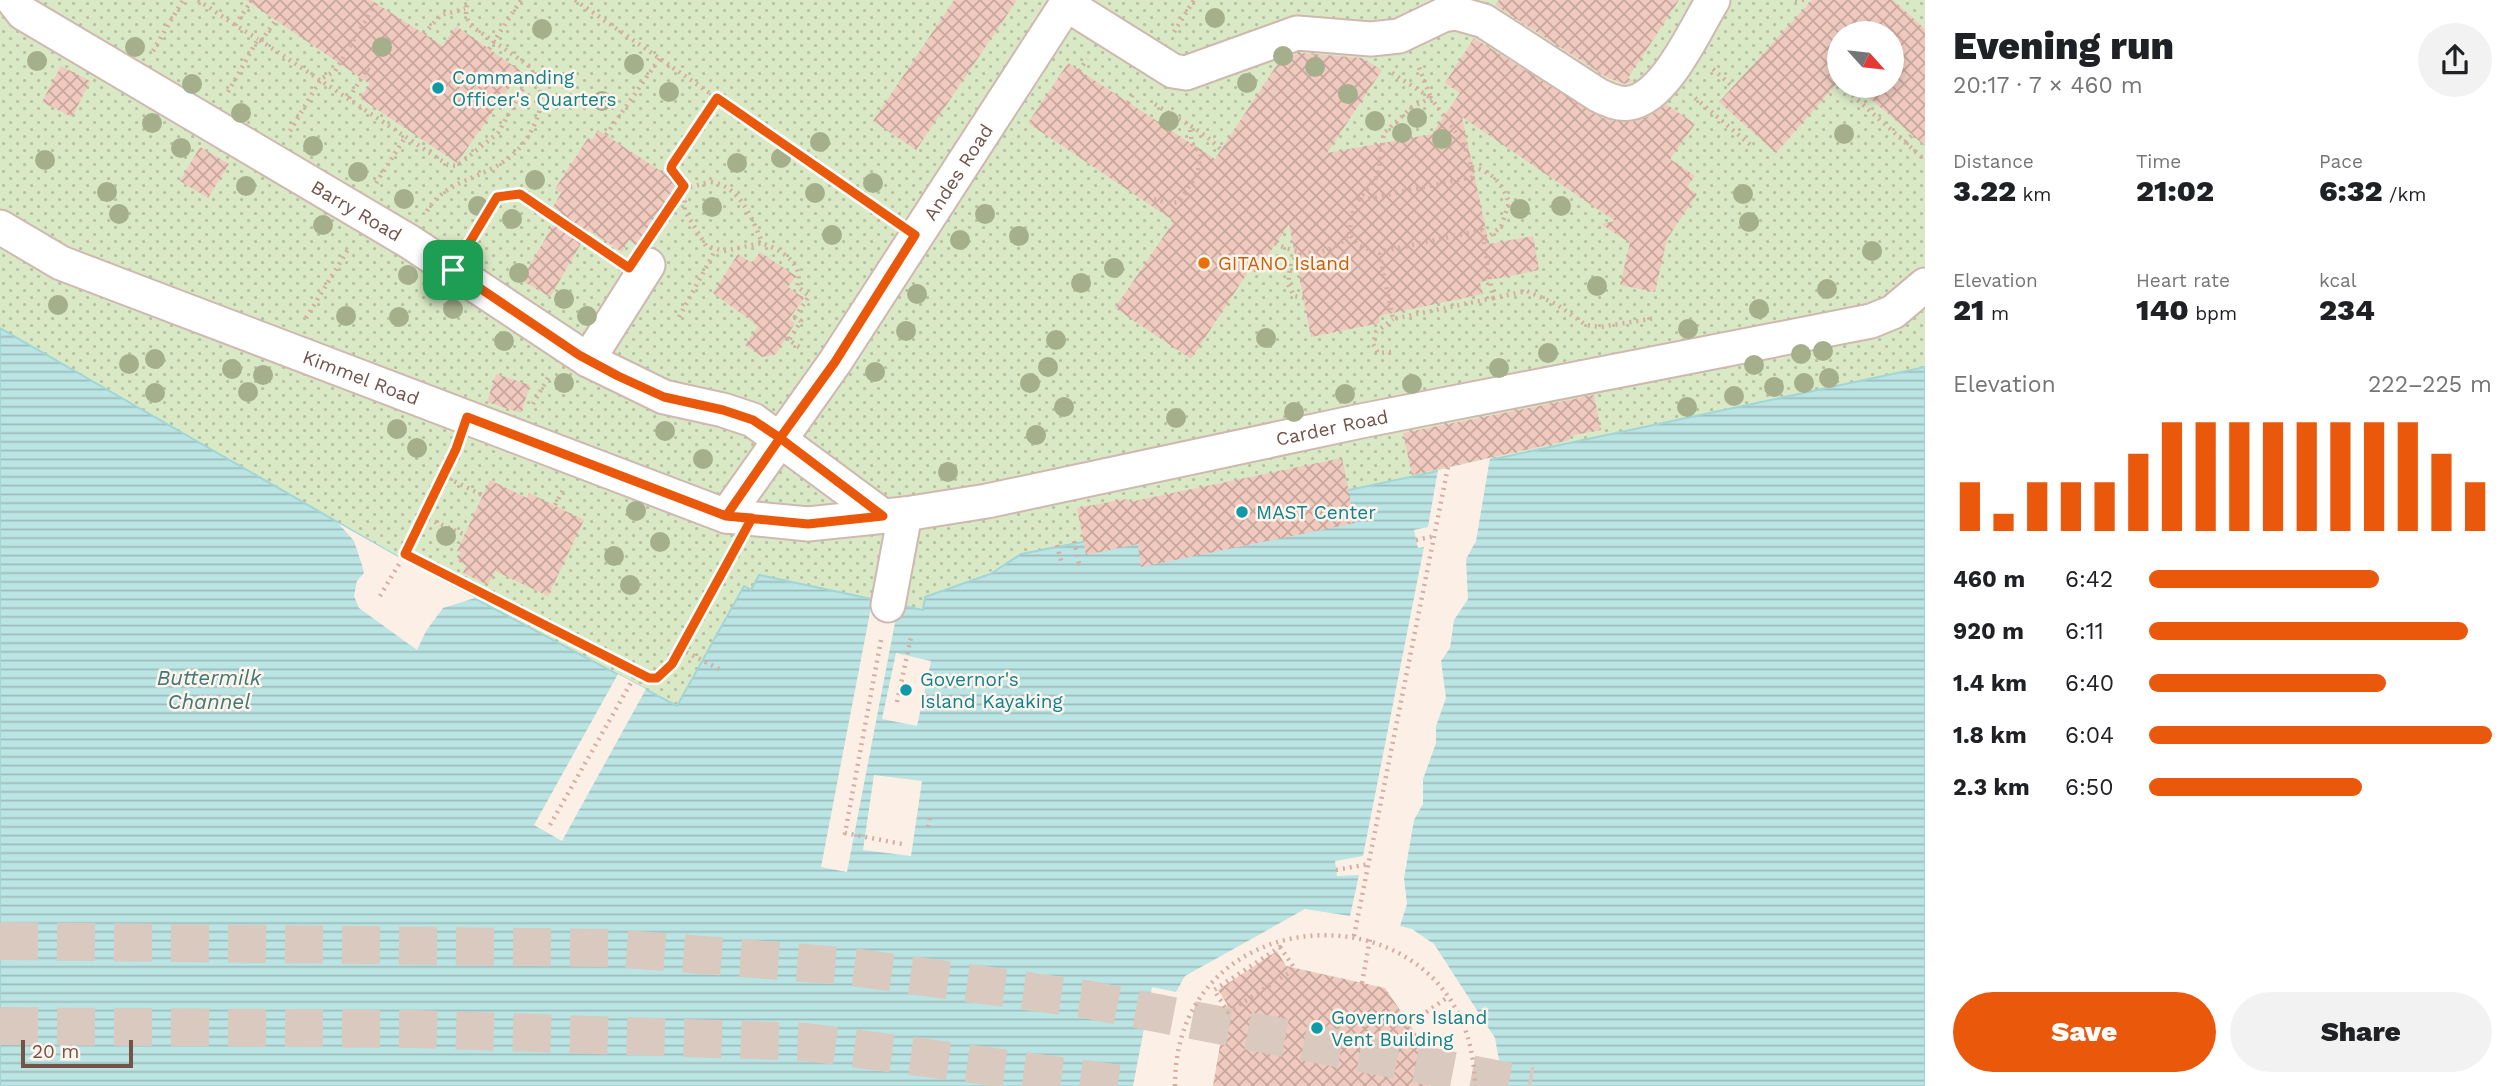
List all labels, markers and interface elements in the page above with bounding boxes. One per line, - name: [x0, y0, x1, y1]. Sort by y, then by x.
- north arrow: [1827, 21, 1904, 98]
- map controls: [1827, 21, 1904, 98]
- button: share: [2418, 23, 2492, 97]
- text: Evening run: [1953, 24, 2174, 68]
- place label: Commanding Officer's Quarters: [452, 66, 616, 111]
- text: 20:17 · 7 × 460 m: [1953, 72, 2143, 99]
- marker: Commanding Officer's Quarters: [430, 80, 446, 96]
- street label: Andes Road: [918, 119, 997, 224]
- text: Distance: [1953, 150, 2034, 173]
- text: Time: [2136, 150, 2181, 173]
- text: Pace: [2319, 150, 2363, 173]
- text: 3.22: [1953, 173, 2016, 208]
- text: 21:02: [2136, 173, 2214, 208]
- text: 6:32: [2319, 173, 2383, 208]
- street label: Barry Road: [307, 175, 406, 246]
- text: km: [2016, 183, 2051, 206]
- text: /km: [2383, 183, 2426, 206]
- pin: [423, 240, 483, 300]
- icon: arrive: [434, 251, 472, 289]
- place label: GITANO Island: [1218, 252, 1350, 275]
- marker: GITANO Island: [1196, 255, 1212, 271]
- text: Elevation: [1953, 269, 2038, 292]
- text: Heart rate: [2136, 269, 2230, 292]
- text: kcal: [2319, 269, 2357, 292]
- text: 21: [1953, 292, 1984, 327]
- text: 140: [2136, 292, 2189, 327]
- text: 234: [2319, 292, 2375, 327]
- text: m: [1984, 302, 2009, 325]
- text: bpm: [2189, 302, 2237, 325]
- street label: Kimmel Road: [300, 345, 423, 410]
- text: Elevation: [1953, 371, 2056, 398]
- text: 222–225 m: [2368, 371, 2492, 398]
- street label: Carder Road: [1274, 404, 1390, 450]
- place label: MAST Center: [1256, 501, 1376, 524]
- marker: MAST Center: [1234, 504, 1250, 520]
- text: 460 m: [1953, 566, 2025, 593]
- text: 6:42: [2065, 566, 2113, 593]
- text: 920 m: [1953, 618, 2024, 645]
- text: 6:11: [2065, 618, 2104, 645]
- water label: Buttermilk Channel: [157, 665, 262, 714]
- place label: Governor's Island Kayaking: [920, 668, 1063, 713]
- text: 1.4 km: [1953, 670, 2027, 697]
- text: 6:40: [2065, 670, 2114, 697]
- marker: Governor's Island Kayaking: [898, 682, 914, 698]
- text: 1.8 km: [1953, 722, 2027, 749]
- text: 6:04: [2065, 722, 2114, 749]
- text: 2.3 km: [1953, 774, 2030, 801]
- text: 6:50: [2065, 774, 2113, 801]
- button: Save: [1953, 992, 2216, 1072]
- button: Share: [2230, 992, 2492, 1072]
- place label: Governors Island Vent Building: [1331, 1006, 1487, 1051]
- marker: Governors Island Vent Building: [1309, 1020, 1325, 1036]
- scale bar: [21, 1037, 133, 1069]
- text: 20 m: [32, 1040, 79, 1063]

